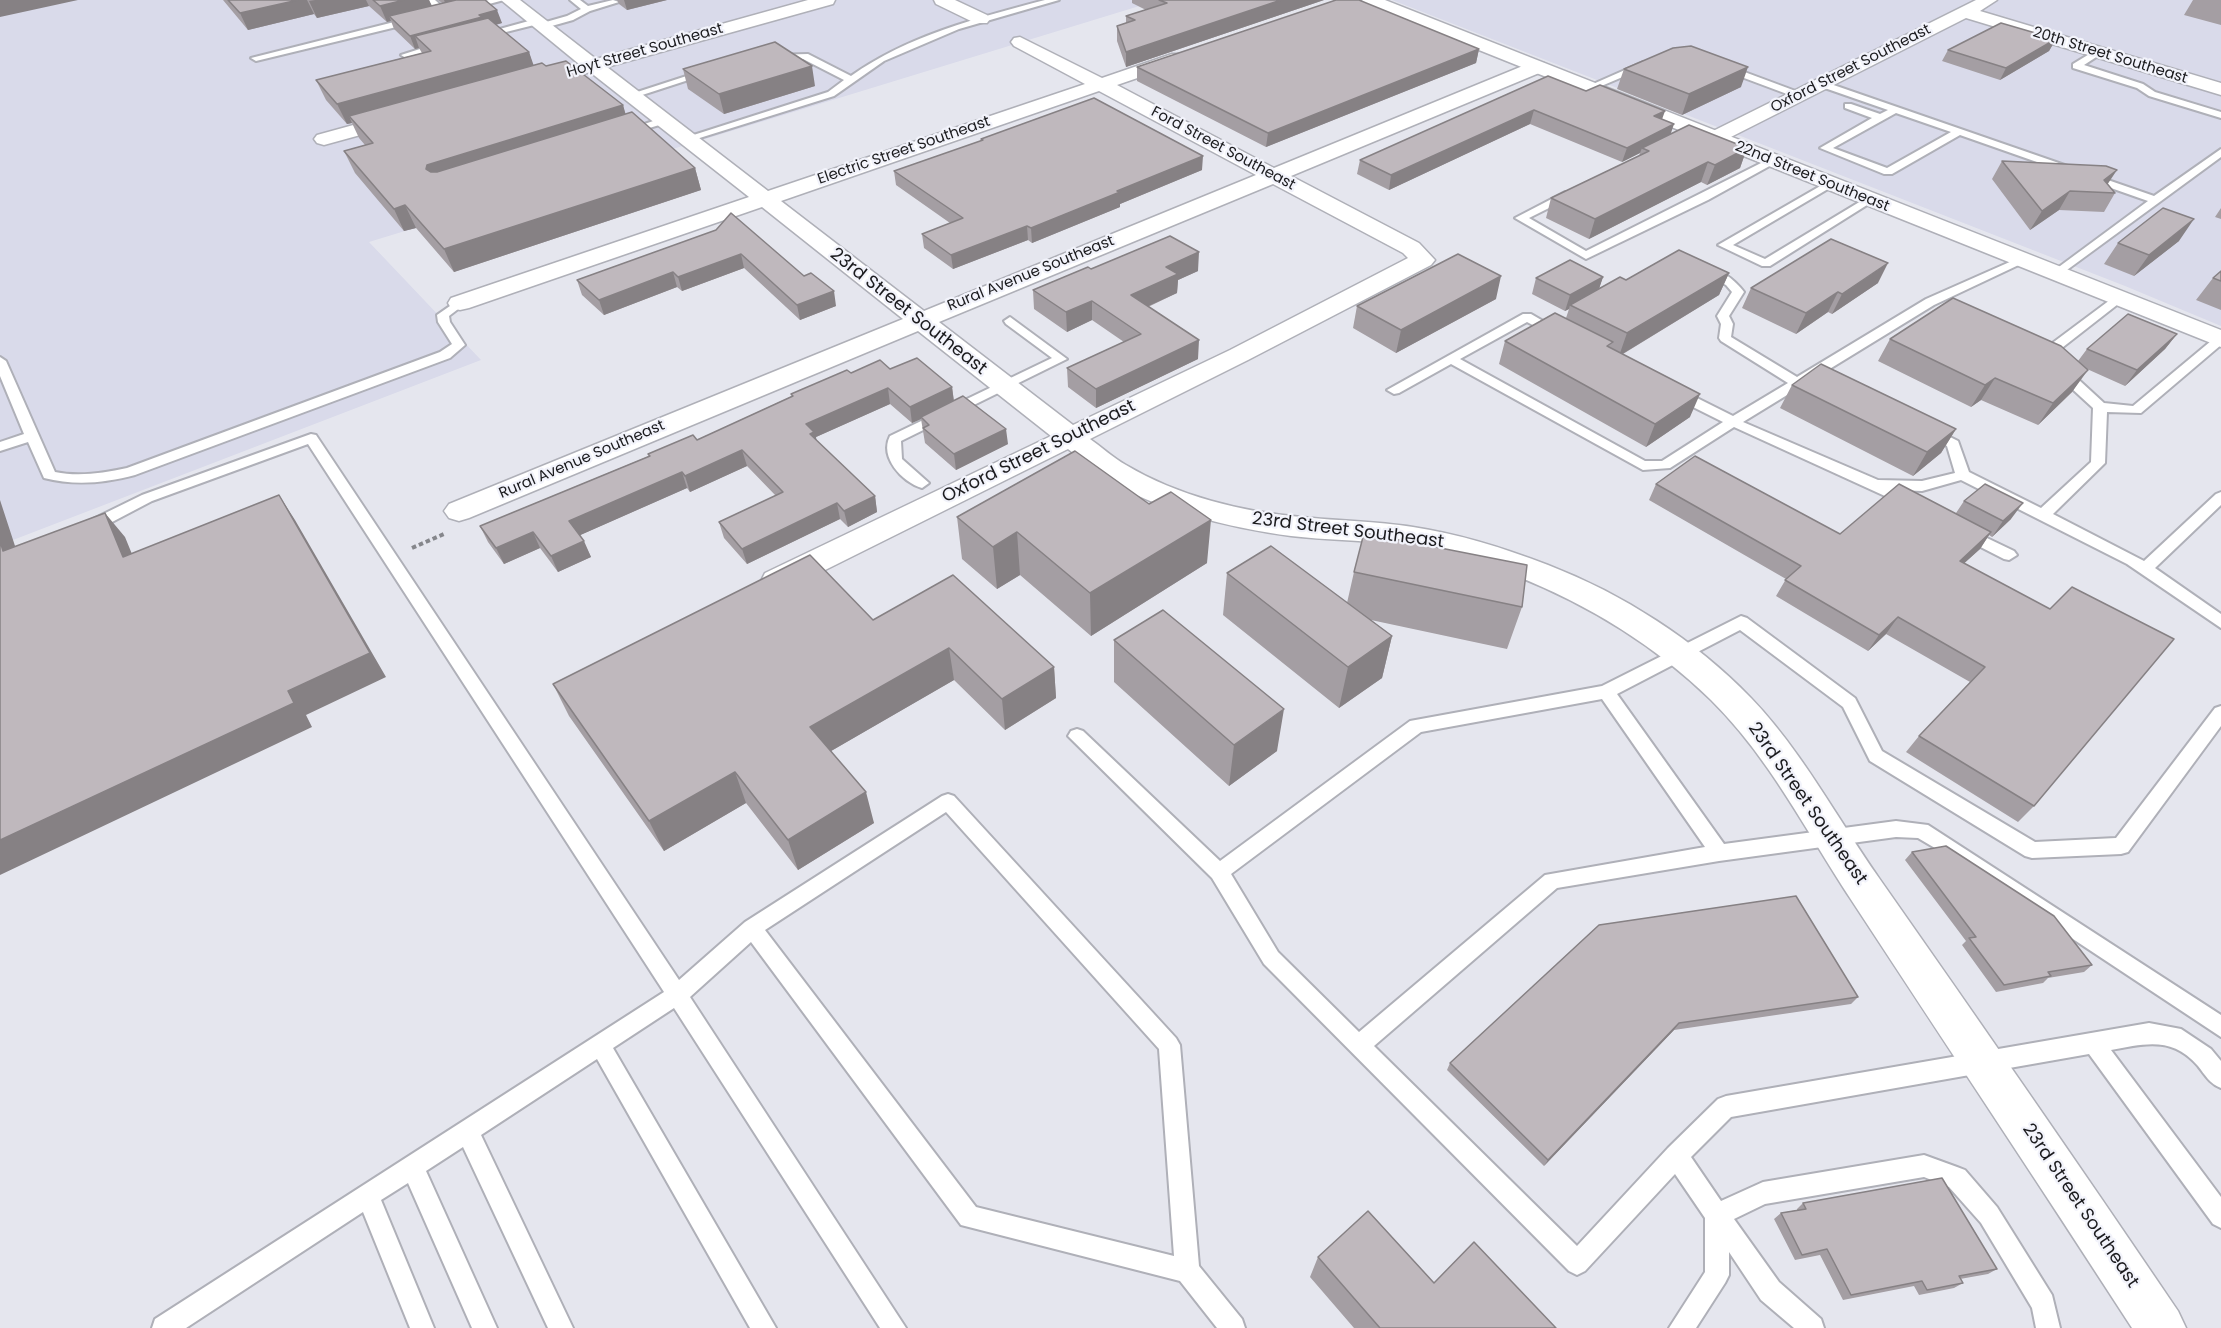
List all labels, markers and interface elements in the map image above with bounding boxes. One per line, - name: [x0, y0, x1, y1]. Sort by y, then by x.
- street label: Hoyt Street Southeast: [565, 20, 725, 82]
- street label: Oxford Street Southeast: [1768, 21, 1934, 117]
- street label: 20th Street Southeast: [2030, 24, 2190, 88]
- street label: Ford Street Southeast: [1148, 103, 1298, 195]
- street label: Electric Street Southeast: [815, 113, 993, 189]
- street label: 22nd Street Southeast: [1732, 138, 1892, 216]
- street label: Rural Avenue Southeast: [945, 232, 1117, 316]
- street label: 23rd Street Southeast: [825, 244, 991, 380]
- street label: Oxford Street Southeast: [939, 396, 1139, 508]
- street label: Rural Avenue Southeast: [496, 417, 668, 503]
- street label: 23rd Street Southeast: [1251, 509, 1445, 553]
- street label: 23rd Street Southeast: [1743, 719, 1871, 889]
- street label: 23rd Street Southeast: [2017, 1120, 2143, 1292]

